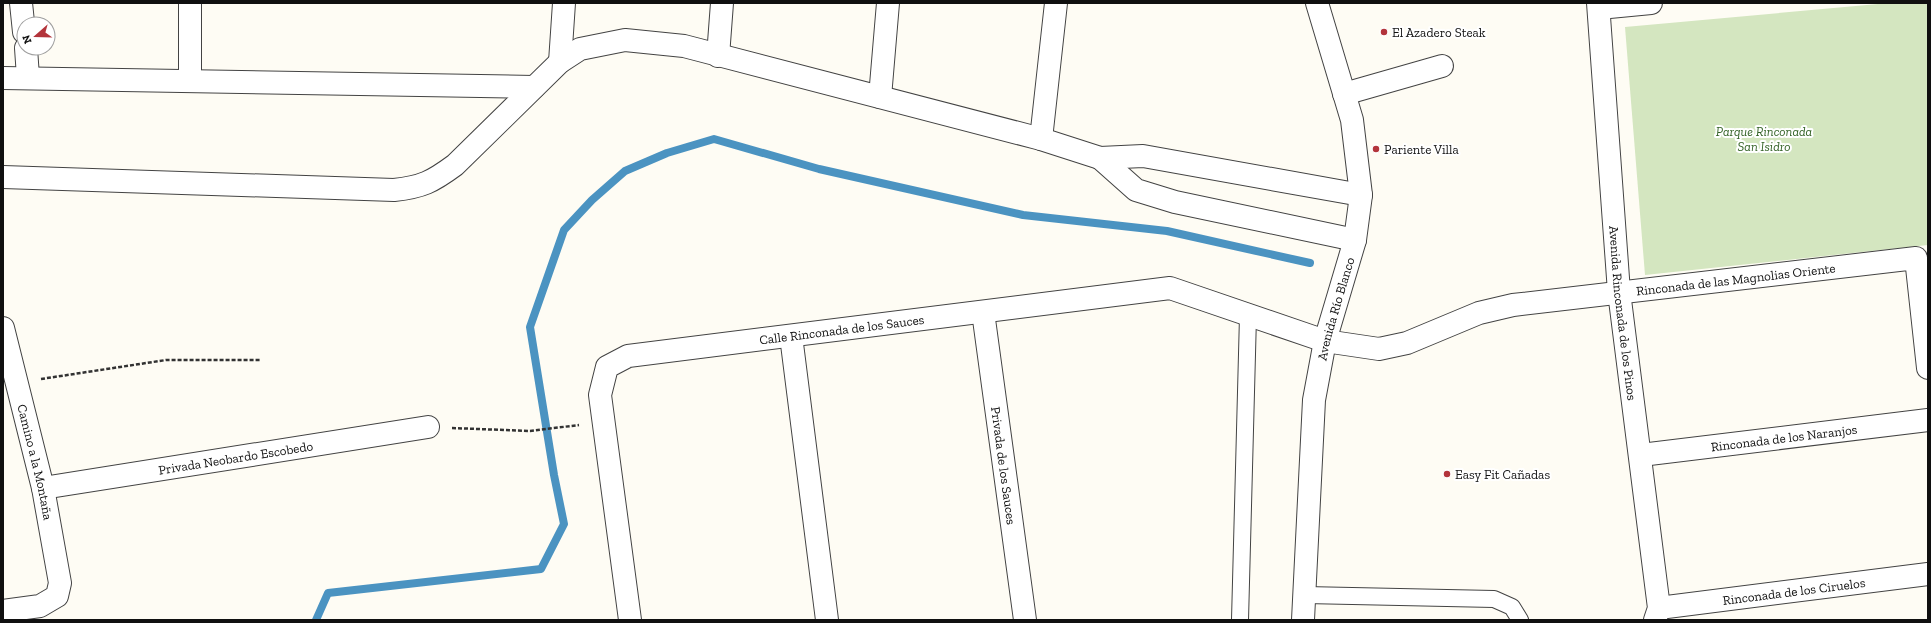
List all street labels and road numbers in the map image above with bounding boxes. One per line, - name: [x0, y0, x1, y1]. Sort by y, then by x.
- street label: Avenida Rinconada de los Pinos: [1606, 225, 1640, 402]
- street label: Avenida Río Blanco: [1315, 255, 1358, 362]
- street label: Rinconada de las Magnolias Oriente: [1635, 260, 1836, 299]
- street label: Calle Rinconada de los Sauces: [759, 312, 925, 347]
- street label: Camino a la Montaña: [14, 403, 56, 522]
- street label: Privada de los Sauces: [988, 406, 1019, 526]
- street label: Rinconada de los Naranjos: [1710, 422, 1858, 454]
- street label: Privada Neobardo Escobedo: [157, 438, 314, 478]
- street label: Rinconada de los Ciruelos: [1722, 575, 1867, 608]

